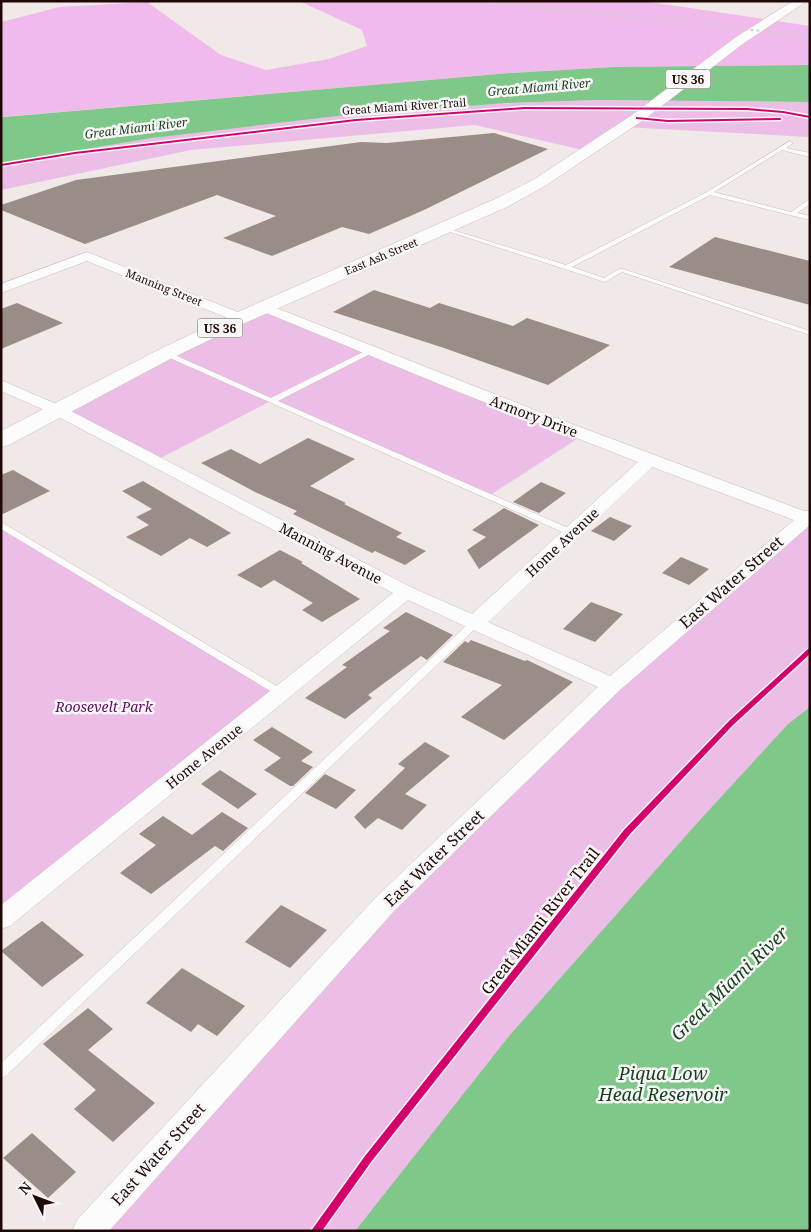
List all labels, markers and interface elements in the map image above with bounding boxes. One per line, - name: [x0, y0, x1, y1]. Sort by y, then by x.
- road number: US 36: [666, 70, 710, 88]
- water label: Great Miami River: [487, 74, 592, 100]
- street label: Great Miami River Trail: [341, 94, 467, 118]
- water label: Great Miami River: [84, 113, 189, 143]
- street label: East Ash Street: [342, 234, 420, 278]
- street label: Manning Street: [124, 265, 204, 309]
- road number: US 36: [198, 318, 242, 338]
- street label: Armory Drive: [487, 391, 581, 441]
- street label: Home Avenue: [521, 503, 603, 581]
- street label: Manning Avenue: [276, 518, 386, 588]
- street label: East Water Street: [674, 530, 788, 633]
- park label: Roosevelt Park: [54, 697, 154, 716]
- street label: Home Avenue: [162, 719, 246, 793]
- street label: East Water Street: [379, 804, 489, 911]
- street label: Great Miami River Trail: [476, 843, 604, 999]
- water label: Great Miami River: [665, 920, 793, 1045]
- water label: Piqua Low Head Reservoir: [597, 1061, 728, 1106]
- street label: East Water Street: [106, 1098, 210, 1210]
- north arrow: [10, 1172, 60, 1222]
- text: N: [14, 1178, 36, 1198]

